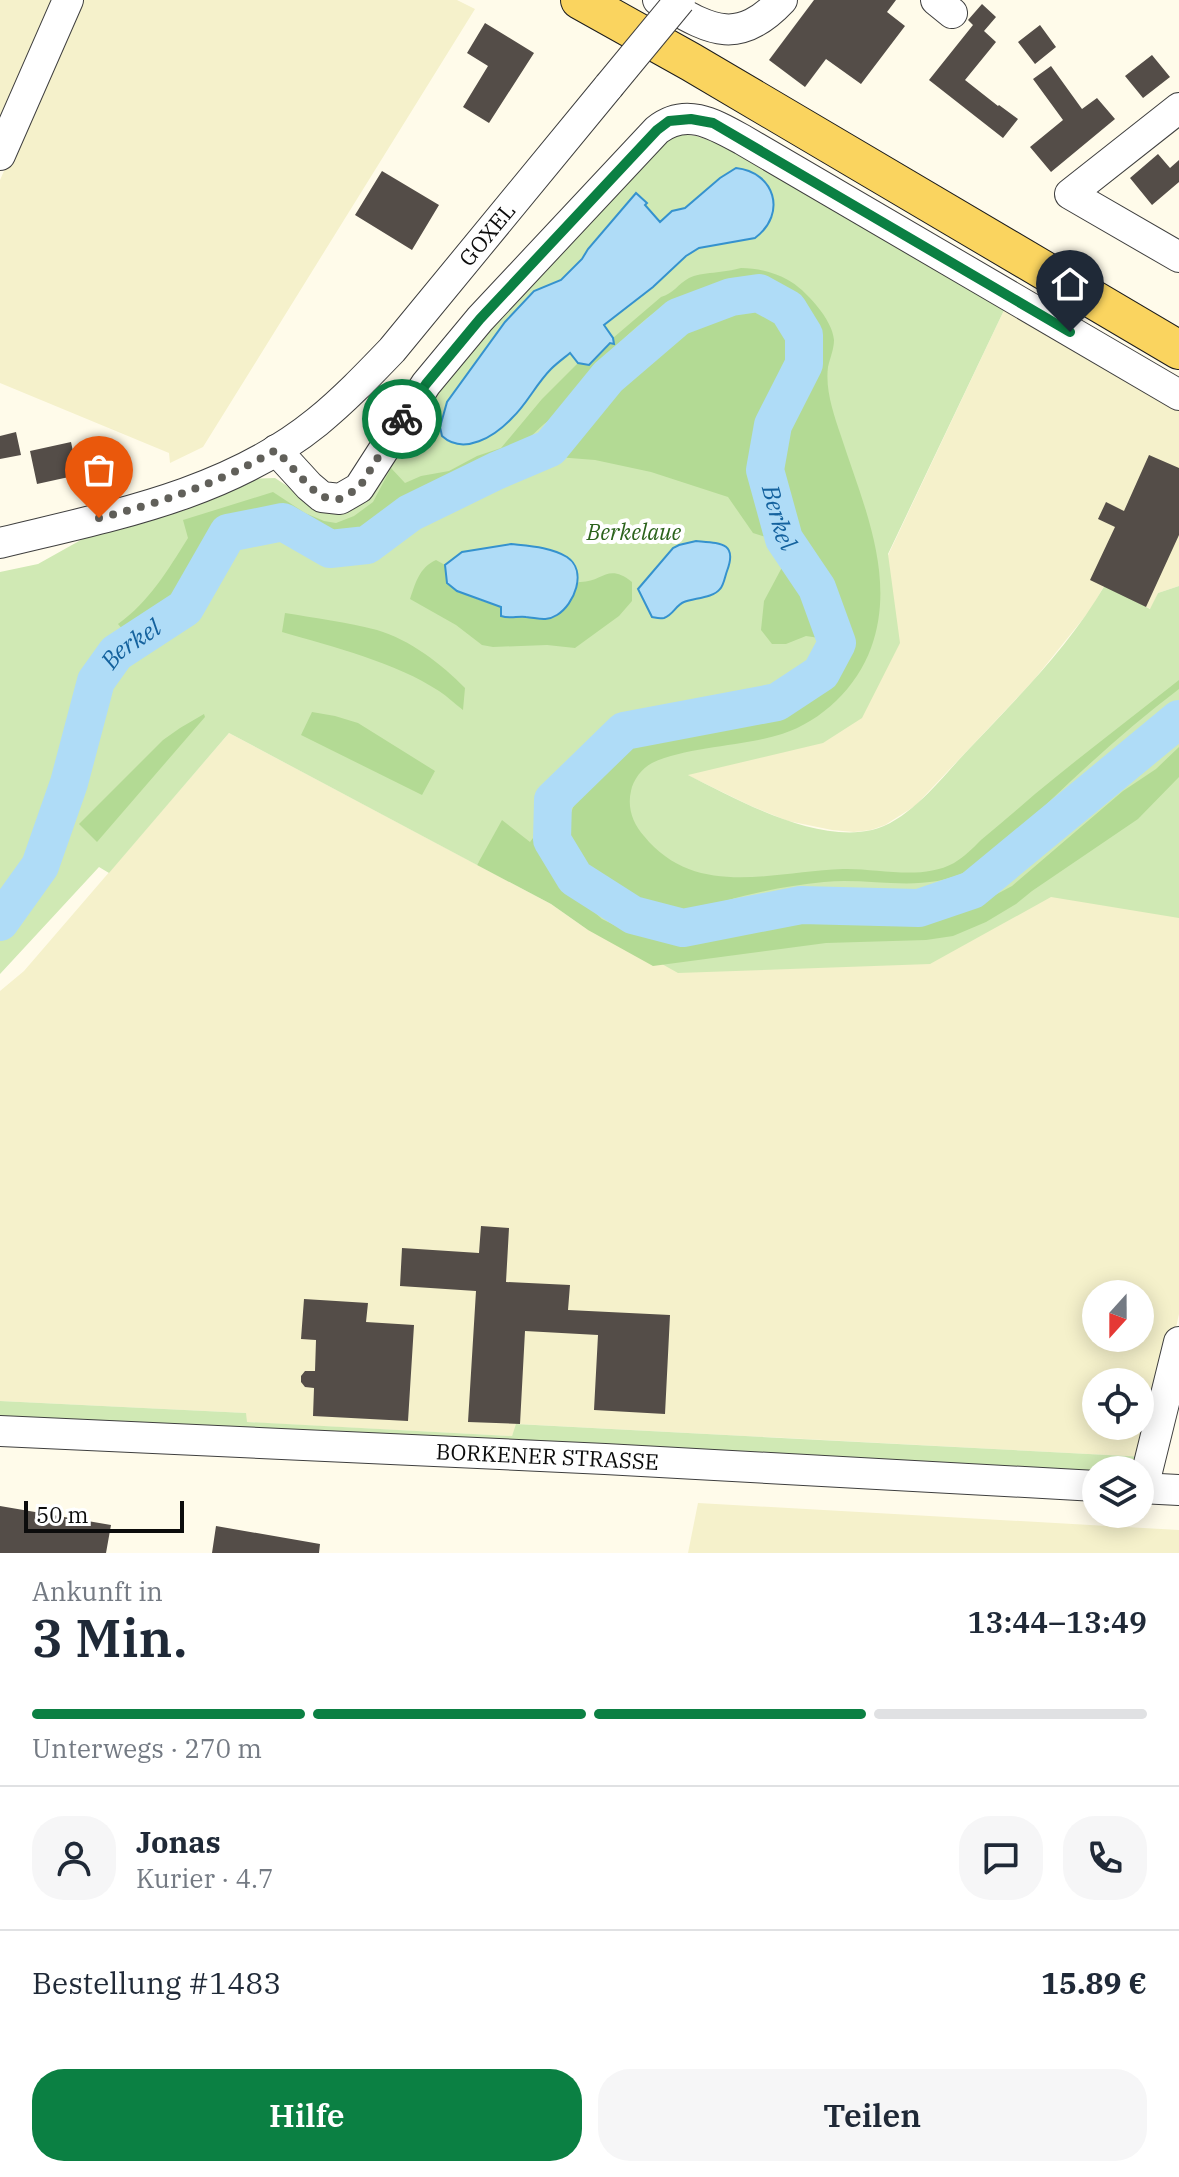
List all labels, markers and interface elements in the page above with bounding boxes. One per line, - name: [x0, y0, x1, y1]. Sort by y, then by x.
- street label: GOXEL: [452, 196, 521, 272]
- pin: [1036, 250, 1104, 332]
- icon: home: [1048, 262, 1092, 306]
- courier: [362, 379, 442, 459]
- icon: bike: [380, 397, 424, 441]
- pin: [65, 436, 133, 518]
- icon: bag: [77, 448, 121, 492]
- water label: Berkel: [755, 480, 805, 557]
- park label: Berkelaue: [586, 517, 682, 546]
- water label: Berkel: [92, 611, 167, 675]
- north arrow: [1082, 1280, 1154, 1352]
- map controls: [1082, 1280, 1154, 1528]
- button: locate: [1082, 1368, 1154, 1440]
- street label: BORKENER STRASSE: [435, 1436, 660, 1476]
- button: layers: [1082, 1456, 1154, 1528]
- scale bar: [24, 1497, 184, 1533]
- text: 50 m: [36, 1500, 88, 1529]
- text: Ankunft in: [32, 1574, 163, 1608]
- text: 13:44–13:49: [967, 1602, 1147, 1641]
- text: 3 Min.: [32, 1604, 188, 1671]
- text: Unterwegs · 270 m: [32, 1731, 262, 1765]
- button: person: [32, 1816, 116, 1900]
- button: chat: [959, 1816, 1043, 1900]
- button: phone: [1063, 1816, 1147, 1900]
- text: Jonas: [136, 1822, 221, 1861]
- text: Kurier · 4.7: [136, 1861, 274, 1895]
- text: Bestellung #1483: [32, 1963, 281, 2002]
- text: 15.89 €: [1041, 1963, 1147, 2002]
- button: Hilfe: [32, 2069, 582, 2161]
- button: Teilen: [598, 2069, 1147, 2161]

